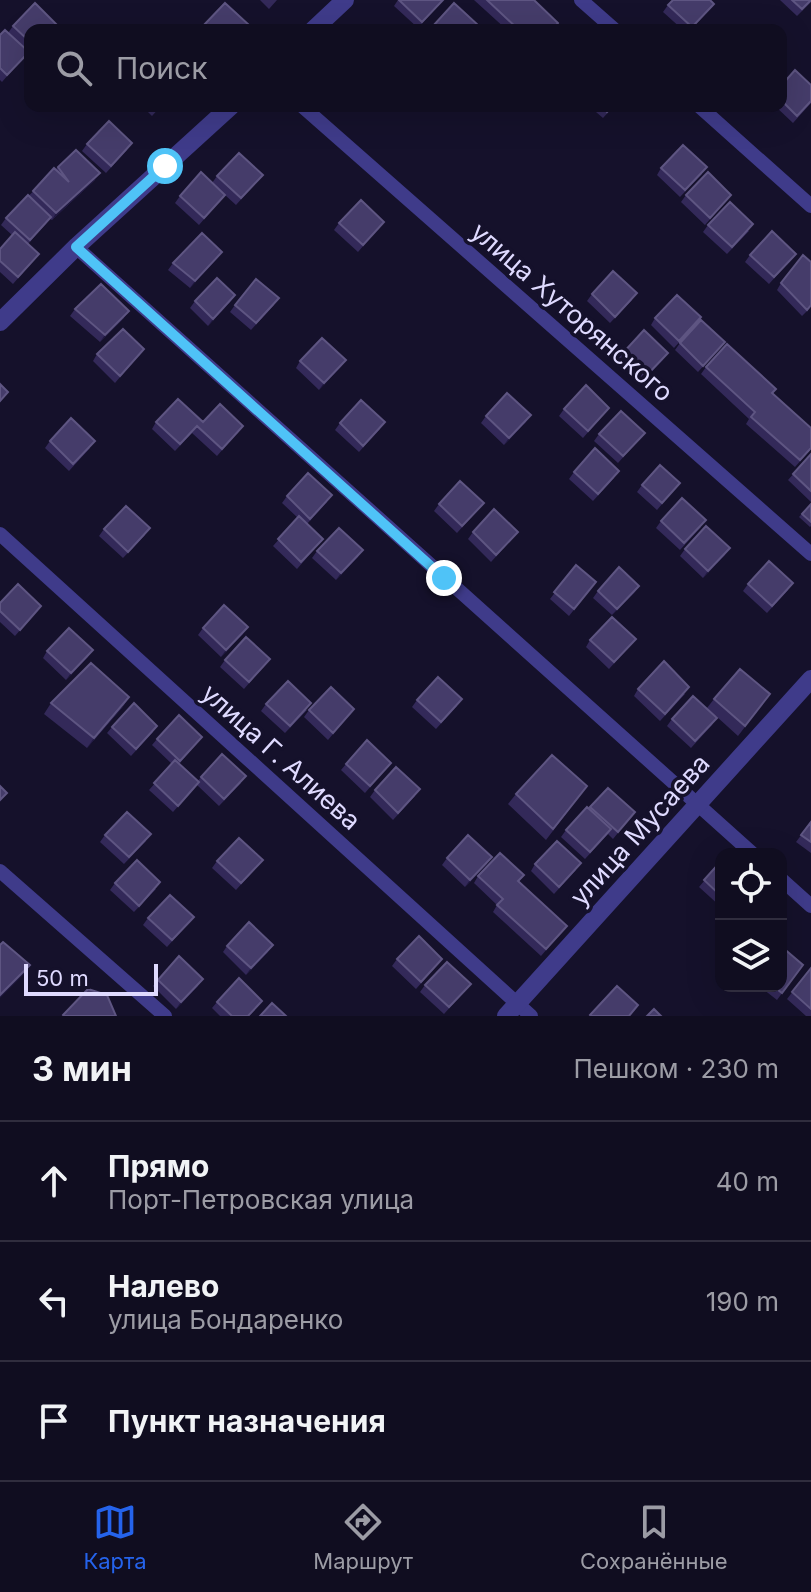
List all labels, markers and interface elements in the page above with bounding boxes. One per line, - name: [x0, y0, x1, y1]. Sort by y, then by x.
- search box: [24, 24, 787, 112]
- icon: search: [52, 46, 96, 90]
- text: Поиск: [116, 50, 207, 86]
- route start: [147, 148, 183, 184]
- street label: улица Хуторянского: [465, 216, 680, 408]
- route end: [426, 560, 462, 596]
- street label: улица Г. Алиева: [196, 677, 367, 836]
- street label: улица Мусаева: [564, 748, 716, 912]
- map controls: [715, 848, 787, 992]
- button: locate: [715, 848, 787, 920]
- button: layers: [715, 920, 787, 992]
- scale bar: [24, 960, 158, 996]
- text: 50 m: [36, 965, 89, 991]
- text: 3 мин: [32, 1048, 132, 1089]
- text: Пешком · 230 m: [574, 1053, 779, 1084]
- text: Прямо: [108, 1148, 209, 1184]
- icon: ahead: [32, 1159, 76, 1203]
- text: 40 m: [716, 1166, 779, 1197]
- text: Порт-Петровская улица: [108, 1184, 414, 1215]
- text: Налево: [108, 1268, 220, 1304]
- icon: left: [32, 1279, 76, 1323]
- text: 190 m: [706, 1286, 779, 1317]
- text: улица Бондаренко: [108, 1304, 343, 1335]
- icon: arrive: [32, 1399, 76, 1443]
- text: Пункт назначения: [108, 1403, 386, 1439]
- tab: Карта: [83, 1500, 147, 1574]
- tab: Маршрут: [313, 1500, 413, 1574]
- tab: Сохранённые: [580, 1500, 728, 1574]

